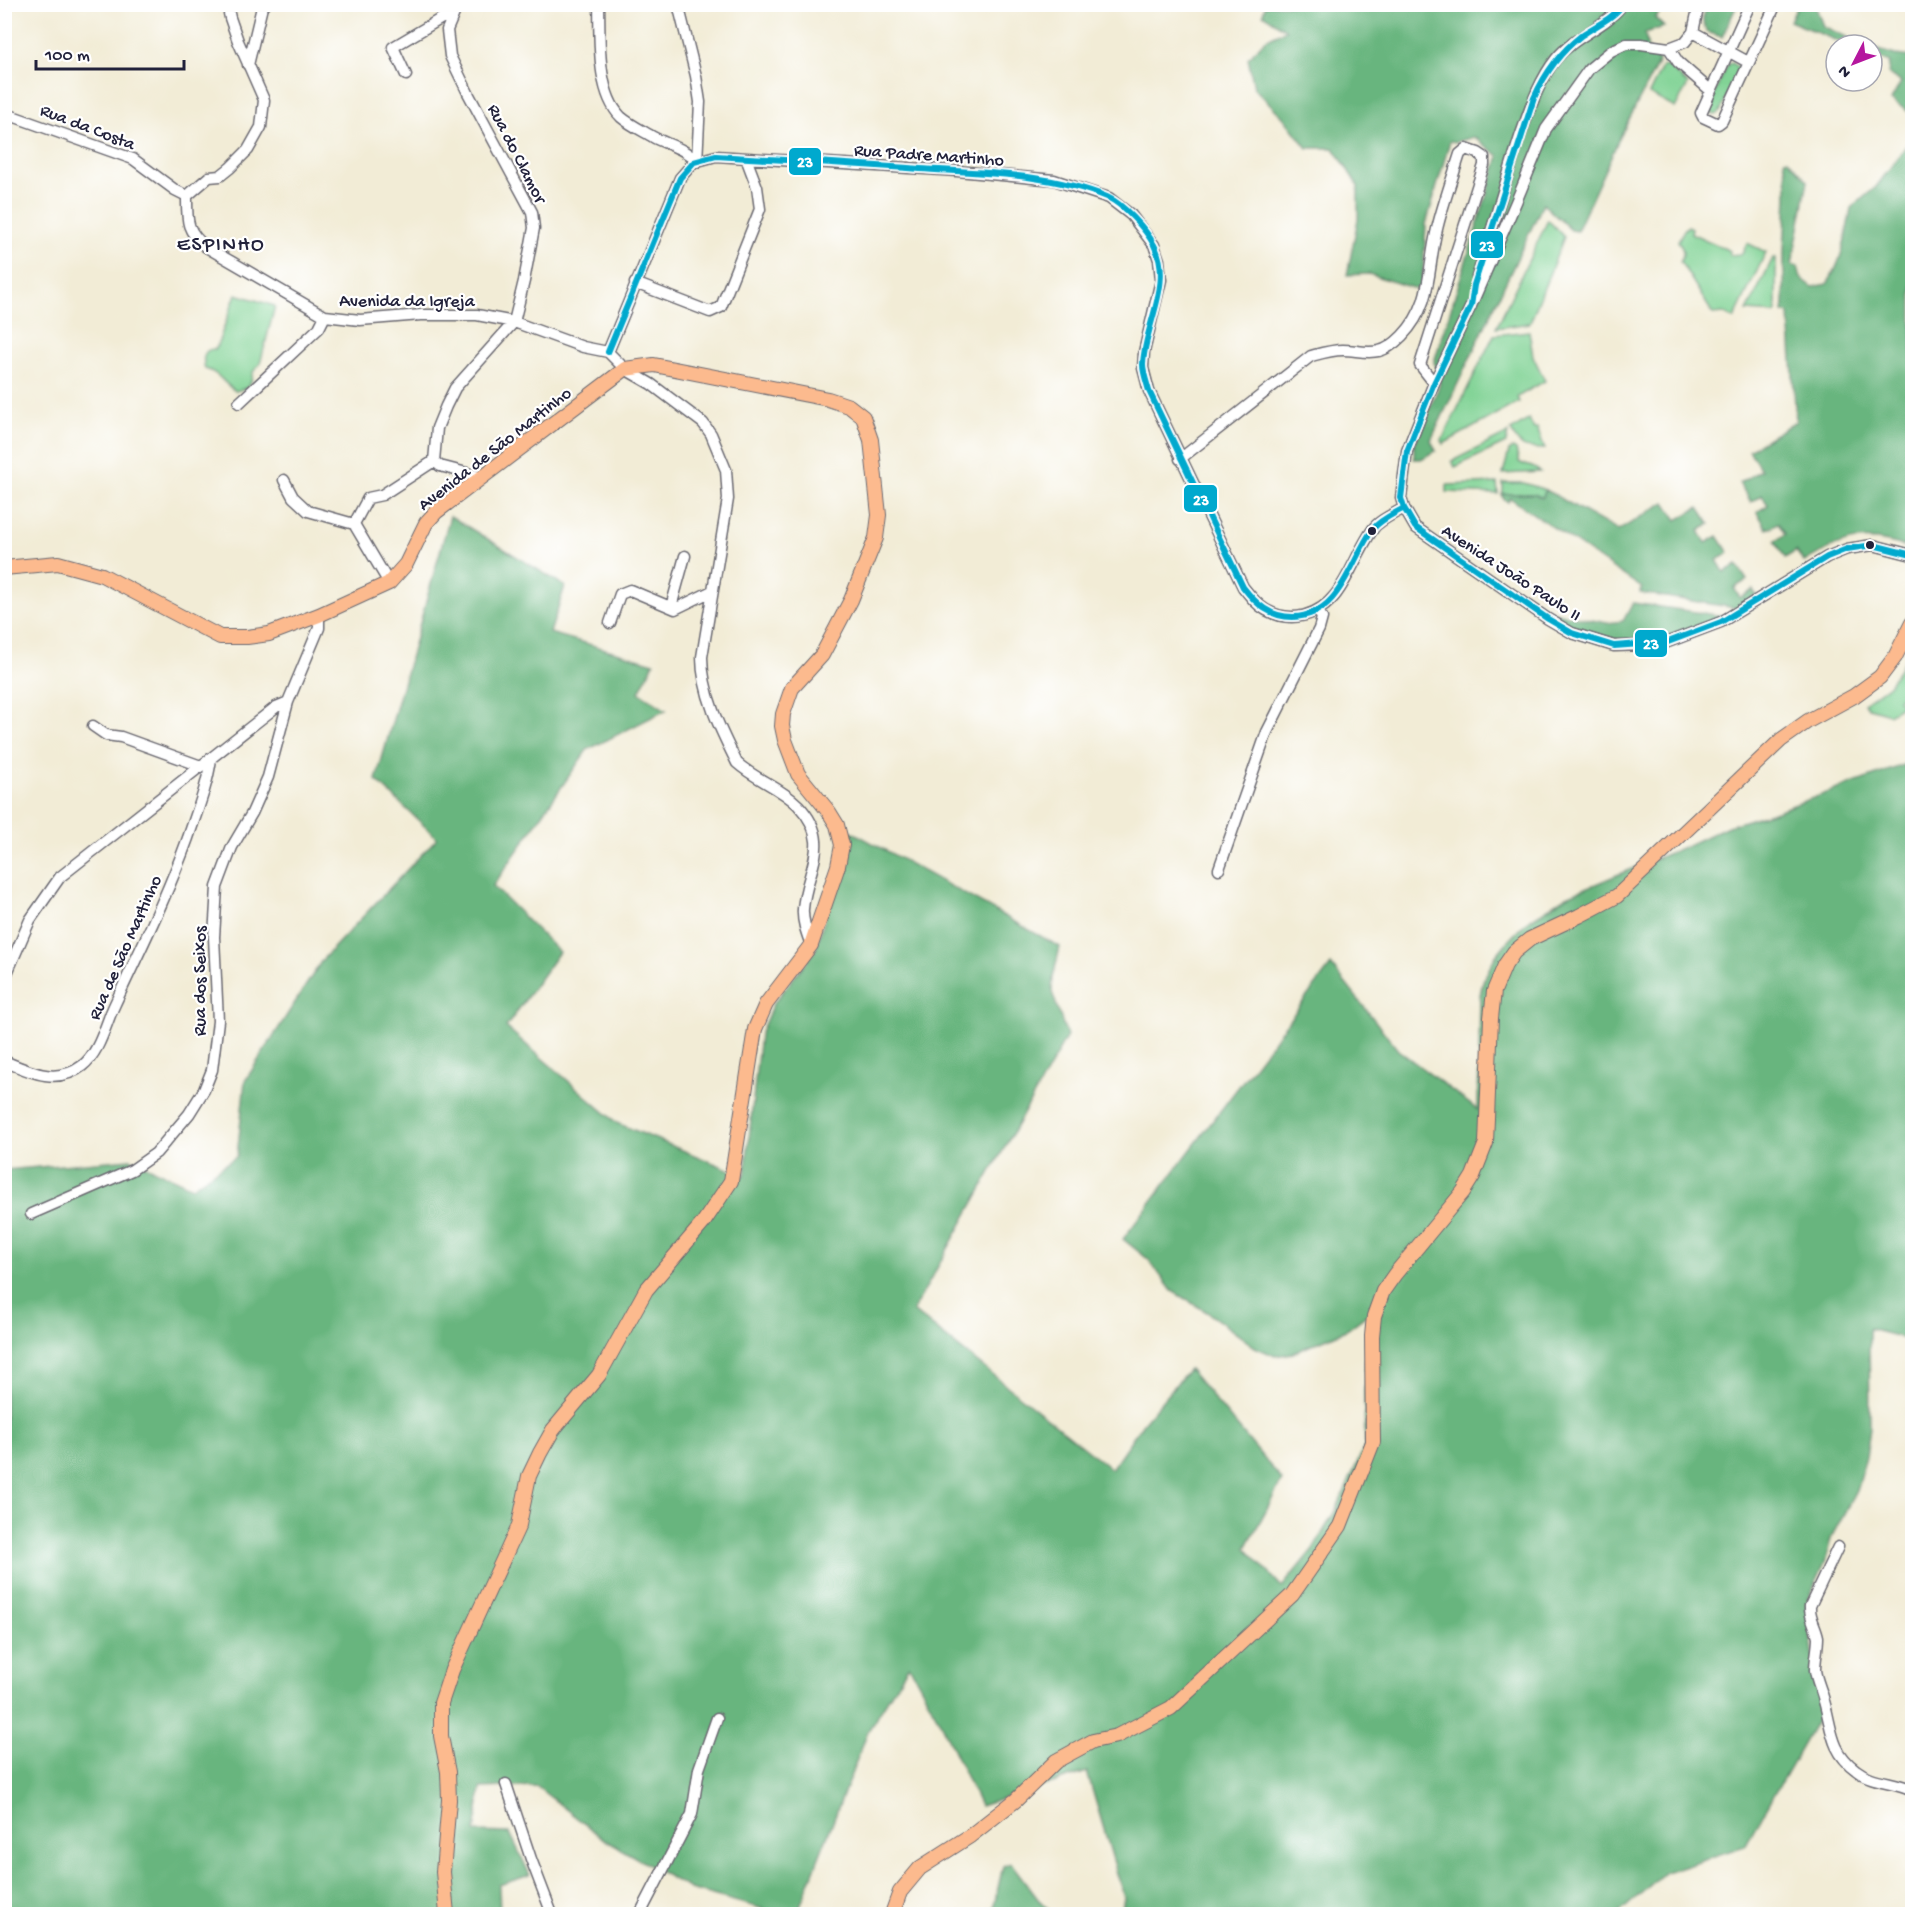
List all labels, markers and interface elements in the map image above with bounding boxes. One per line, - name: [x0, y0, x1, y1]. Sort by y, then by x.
- scale bar: [36, 33, 184, 71]
- north arrow: [1824, 33, 1884, 93]
- text: 100 m: [44, 46, 90, 67]
- text: N: [1835, 60, 1856, 81]
- street label: Rua da Costa: [37, 101, 138, 156]
- street label: Rua do Clamor: [482, 101, 550, 209]
- street label: Rua Padre Martinho: [853, 141, 1004, 172]
- line badge: 23: [788, 147, 822, 176]
- text: 23: [797, 155, 813, 174]
- line badge: 23: [1470, 230, 1504, 259]
- district label: ESPINHO: [177, 234, 265, 259]
- text: 23: [1479, 239, 1495, 258]
- street label: Avenida da Igreja: [339, 292, 476, 313]
- street label: Avenida de São Martinho: [415, 384, 576, 516]
- line badge: 23: [1183, 484, 1218, 513]
- text: 23: [1193, 493, 1209, 512]
- street label: Avenida João Paulo II: [1437, 521, 1584, 627]
- unlabelled marker: [1366, 525, 1378, 537]
- unlabelled marker: [1864, 539, 1876, 551]
- line badge: 23: [1634, 629, 1668, 658]
- text: 23: [1643, 637, 1659, 656]
- street label: Rua de São Martinho: [85, 873, 168, 1023]
- street label: Rua dos Seixos: [191, 925, 212, 1036]

